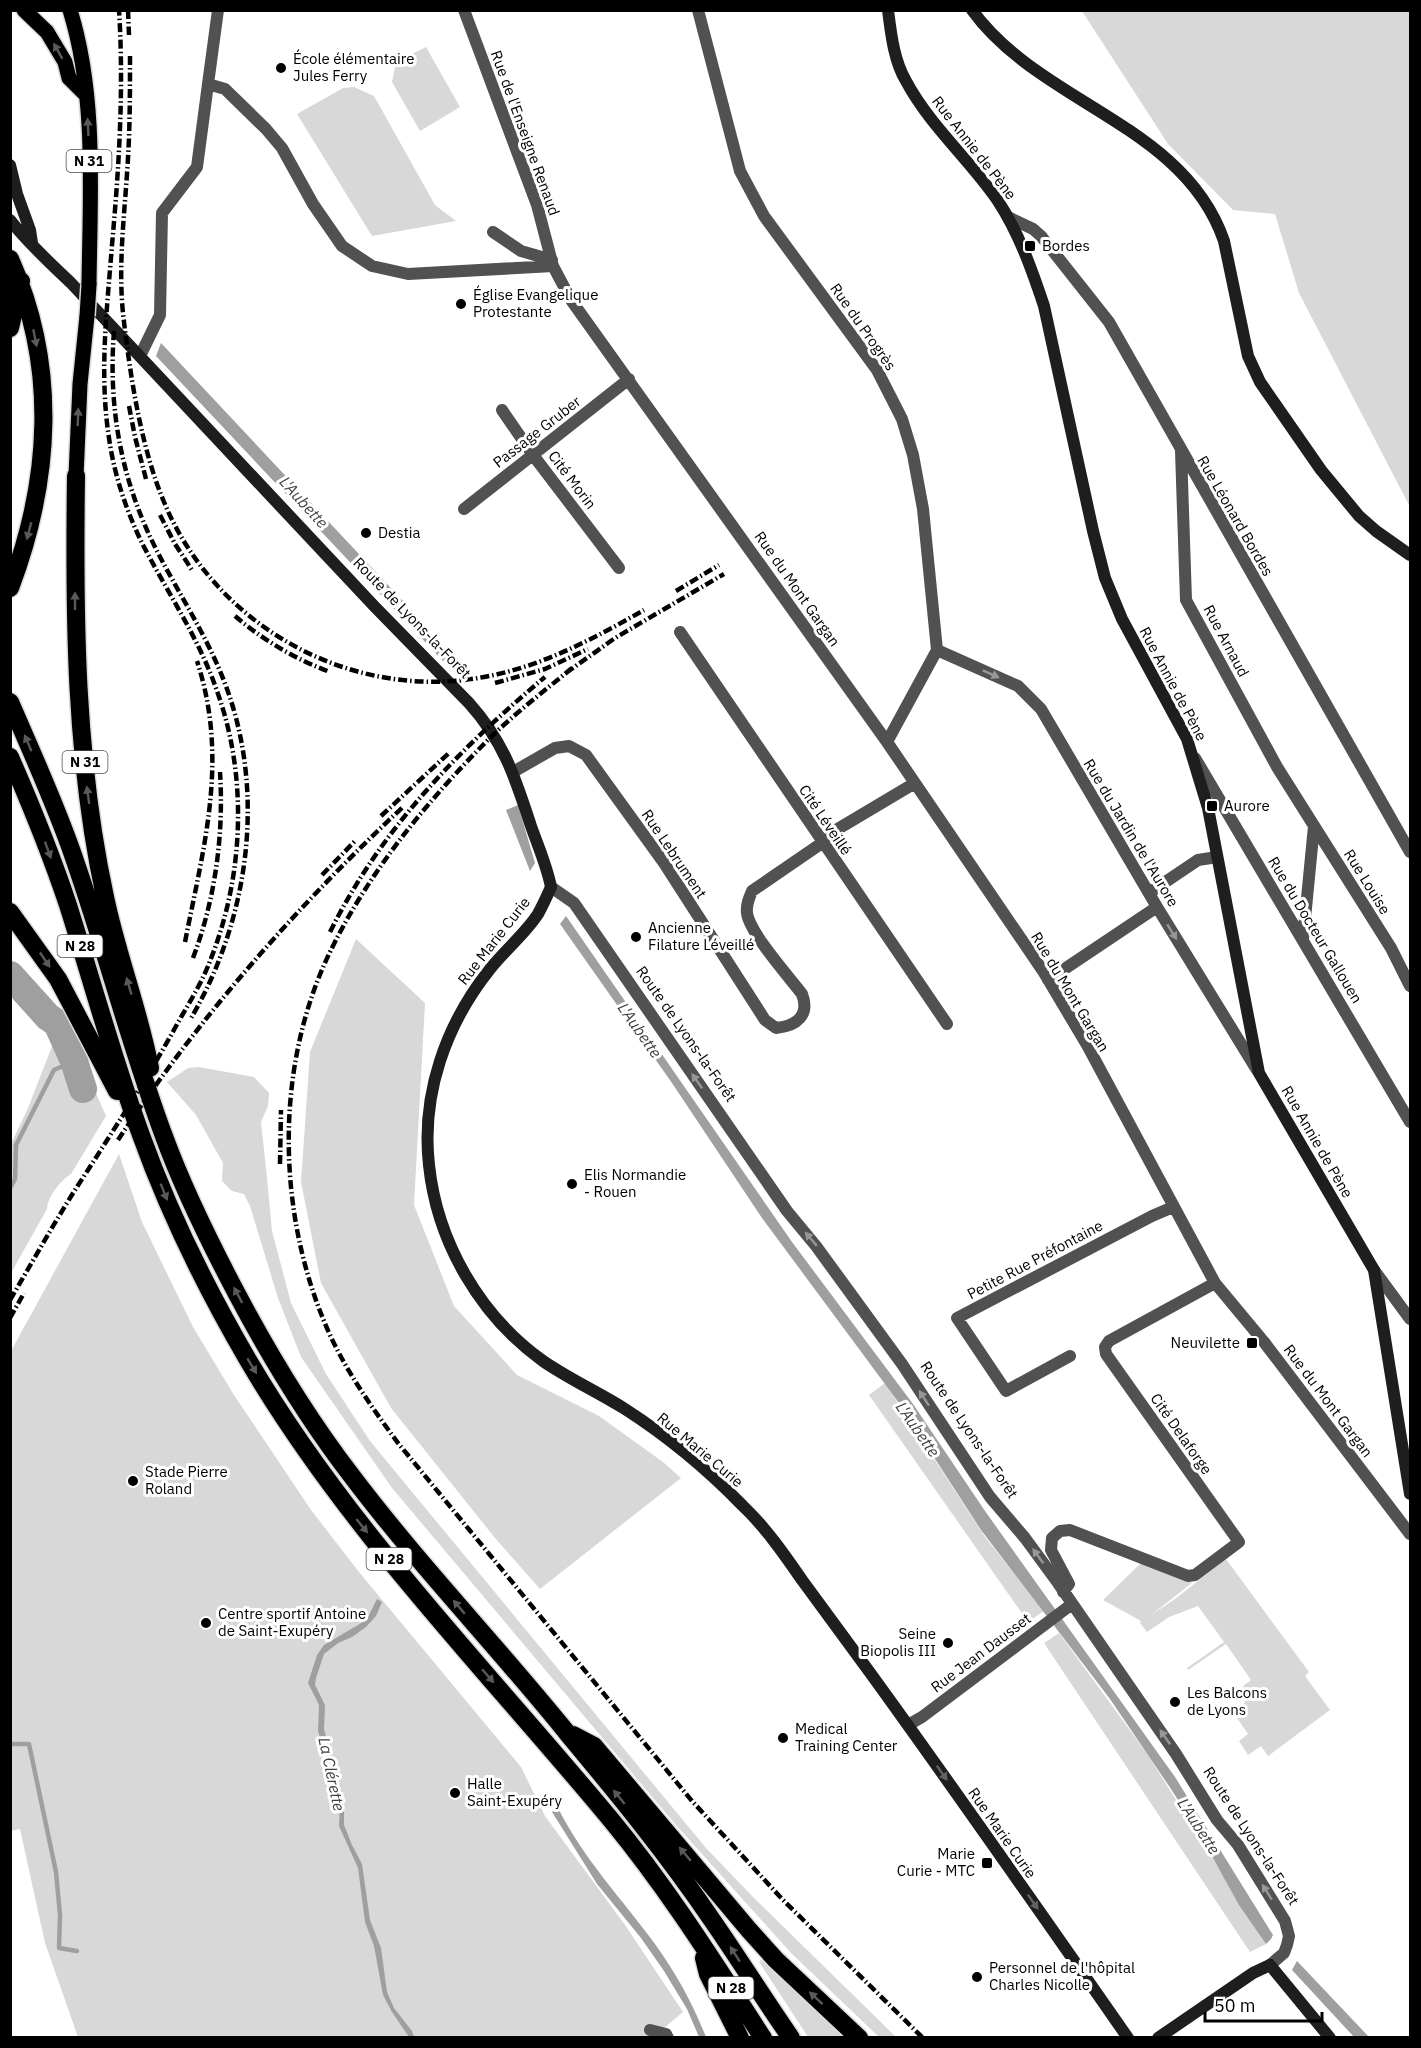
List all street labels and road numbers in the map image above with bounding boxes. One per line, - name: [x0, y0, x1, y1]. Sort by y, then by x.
- street label: Rue de l'Enseigne Renaud: [487, 48, 564, 218]
- street label: Rue Annie de Pène: [928, 92, 1021, 203]
- road number: N 31: [66, 150, 112, 172]
- street label: Rue du Progrès: [826, 279, 901, 374]
- street label: Passage Gruber: [489, 391, 585, 472]
- street label: Cité Morin: [544, 447, 601, 513]
- street label: Rue Léonard Bordes: [1193, 452, 1278, 579]
- street label: Rue du Mont Gargan: [750, 527, 844, 650]
- street label: Route de Lyons-la-Forêt: [349, 553, 475, 682]
- street label: Rue Arnaud: [1200, 602, 1253, 680]
- street label: Rue Annie de Pène: [1135, 624, 1211, 744]
- road number: N 31: [62, 751, 107, 773]
- street label: Rue du Jardin de l'Aurore: [1080, 755, 1183, 910]
- street label: Cité Léveillé: [795, 781, 856, 859]
- street label: Rue Lebrument: [638, 806, 711, 902]
- street label: Rue Louise: [1340, 846, 1395, 918]
- street label: Rue du Docteur Gallouen: [1264, 853, 1367, 1007]
- street label: Rue Marie Curie: [453, 893, 534, 988]
- street label: Rue du Mont Gargan: [1027, 928, 1114, 1055]
- road number: N 28: [58, 935, 103, 957]
- street label: Route de Lyons-la-Forêt: [632, 962, 741, 1105]
- street label: Rue Annie de Pène: [1278, 1082, 1357, 1201]
- street label: Petite Rue Préfontaine: [964, 1216, 1106, 1303]
- street label: Rue du Mont Gargan: [1280, 1340, 1377, 1461]
- street label: Route de Lyons-la-Forêt: [916, 1357, 1022, 1502]
- street label: Cité Delaforge: [1146, 1389, 1216, 1478]
- street label: Rue Marie Curie: [653, 1408, 747, 1491]
- road number: N 28: [366, 1548, 412, 1570]
- street label: Rue Jean Dausset: [927, 1609, 1035, 1696]
- street label: Route de Lyons-la-Forêt: [1199, 1763, 1303, 1909]
- street label: Rue Marie Curie: [964, 1784, 1041, 1882]
- road number: N 28: [708, 1977, 754, 1999]

